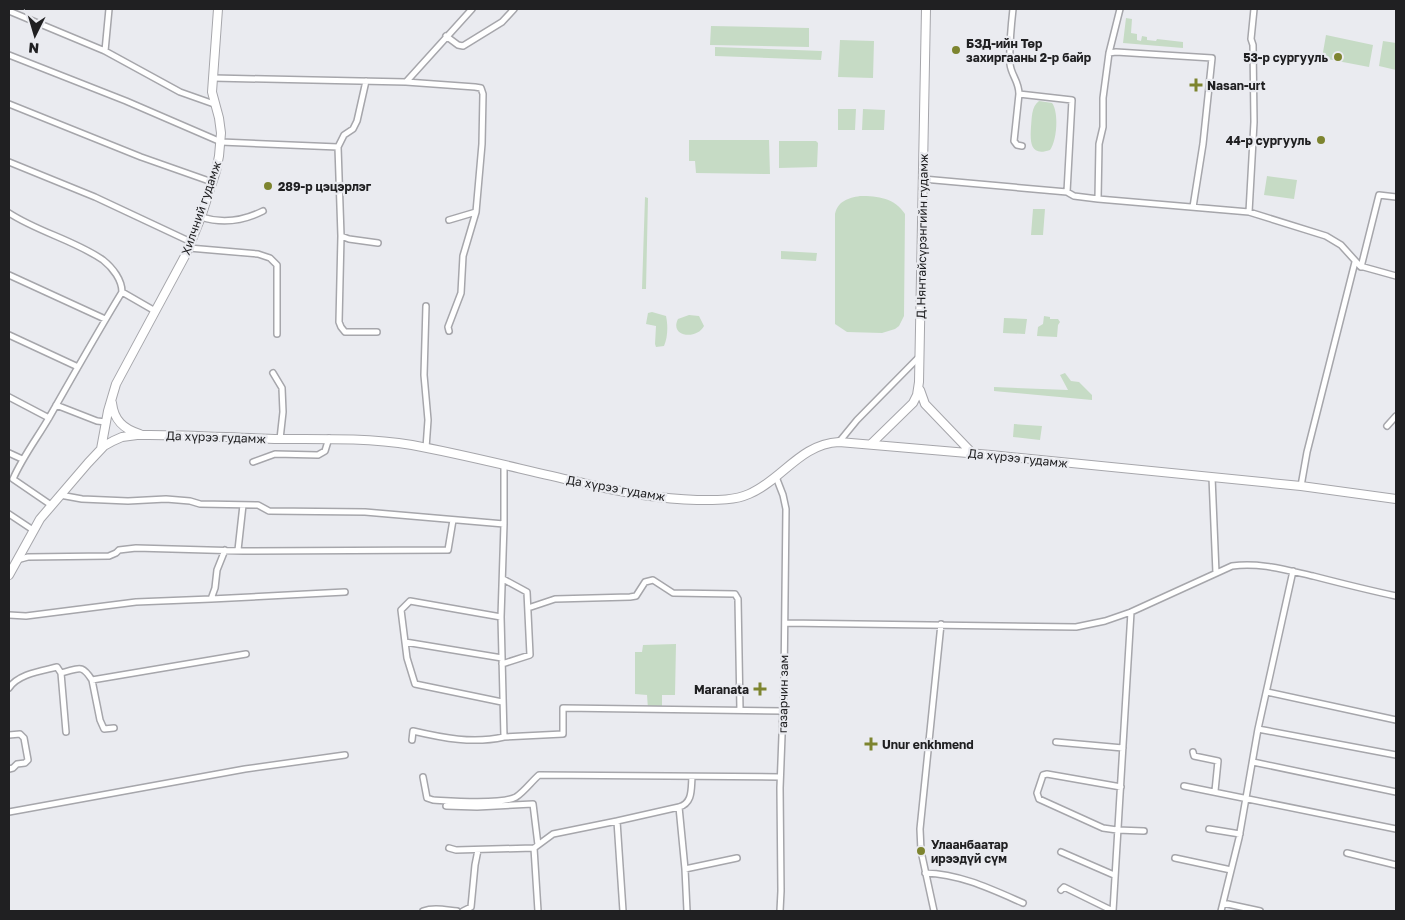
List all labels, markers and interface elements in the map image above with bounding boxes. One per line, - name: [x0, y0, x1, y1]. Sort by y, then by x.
- north arrow: [10, 10, 60, 60]
- place label: БЗД-ийн Төр захиргааны 2-р байр: [966, 36, 1092, 65]
- text: N: [28, 40, 40, 57]
- marker: БЗД-ийн Төр захиргааны 2-р байр: [950, 44, 962, 56]
- place label: 53-р сургууль: [1243, 50, 1328, 65]
- marker: 53-р сургууль: [1332, 51, 1344, 63]
- marker: Nasan-urt: [1189, 78, 1203, 92]
- place label: Nasan-urt: [1207, 78, 1266, 93]
- place label: 44-р сургууль: [1226, 133, 1311, 148]
- marker: 44-р сургууль: [1315, 134, 1327, 146]
- street label: Д.Нянтайсүрэнгийн гудамж: [913, 153, 931, 319]
- street label: Хилчний гудамж: [178, 159, 224, 257]
- place label: 289-р цэцэрлэг: [278, 179, 372, 194]
- marker: 289-р цэцэрлэг: [262, 180, 274, 192]
- street label: Да хүрээ гудамж: [166, 428, 267, 446]
- street label: Да хүрээ гудамж: [968, 445, 1069, 471]
- street label: Да хүрээ гудамж: [565, 472, 667, 504]
- street label: газарчин зам: [775, 655, 791, 733]
- place label: Maranata: [694, 682, 749, 697]
- marker: Maranata: [753, 682, 767, 696]
- marker: Unur enkhmend: [864, 737, 878, 751]
- place label: Unur enkhmend: [882, 737, 974, 752]
- place label: Улаанбаатар ирээдүй сүм: [931, 837, 1009, 866]
- marker: Улаанбаатар ирээдүй сүм: [915, 845, 927, 857]

